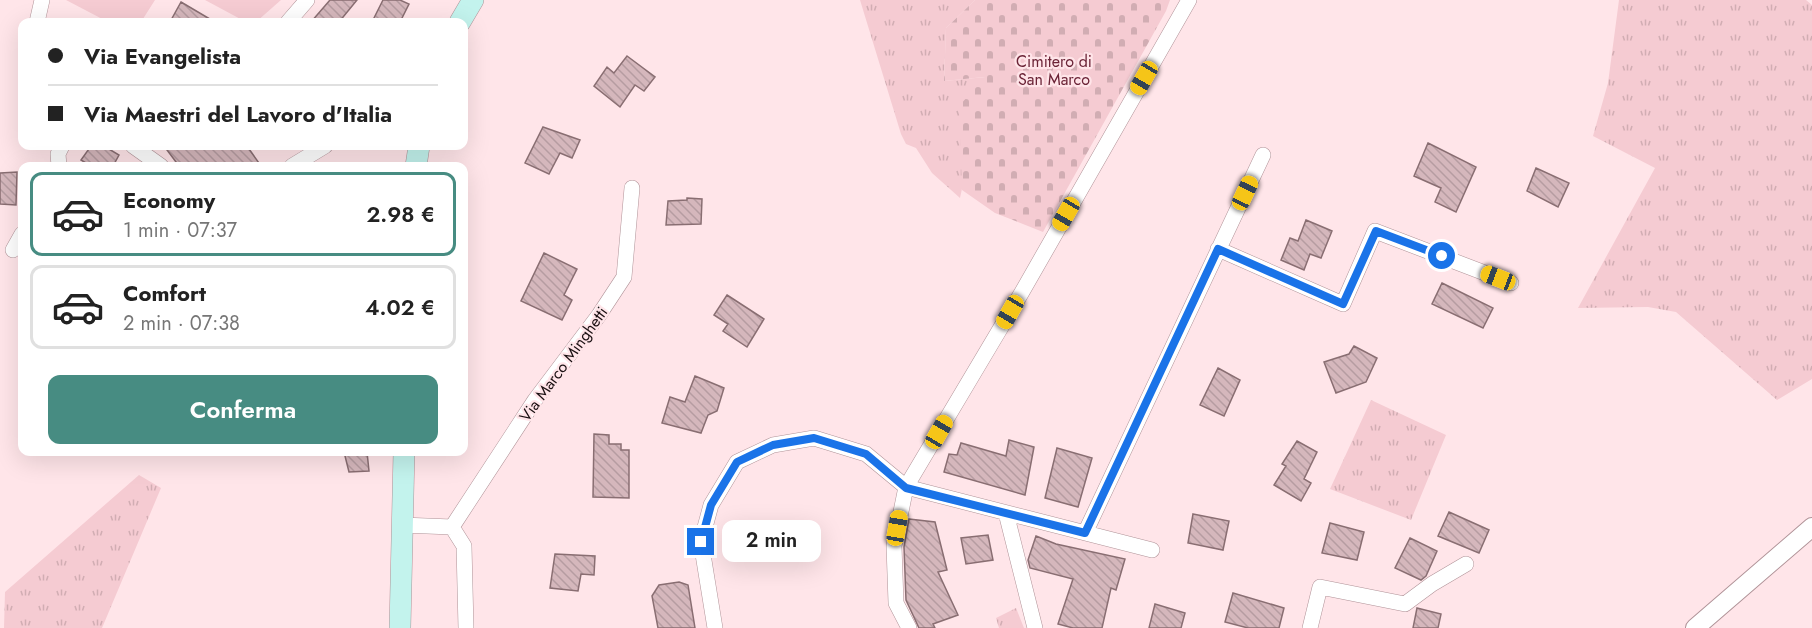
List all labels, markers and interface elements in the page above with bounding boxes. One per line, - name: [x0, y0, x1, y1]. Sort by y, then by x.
- text: Via Evangelista: [84, 40, 241, 72]
- park label: Cimitero di San Marco: [1016, 50, 1092, 91]
- car: [1127, 58, 1161, 98]
- text: Via Maestri del Lavoro d'Italia: [84, 98, 392, 130]
- car: [1229, 173, 1261, 213]
- text: Economy: [123, 184, 215, 216]
- icon: car: [51, 187, 105, 241]
- car: [1049, 194, 1083, 234]
- text: 2.98 €: [366, 198, 435, 230]
- text: 1 min · 07:37: [123, 216, 237, 245]
- route start: [1428, 242, 1455, 269]
- car: [1478, 263, 1518, 293]
- text: Comfort: [123, 277, 206, 309]
- icon: car: [51, 280, 105, 334]
- text: 4.02 €: [365, 291, 435, 323]
- car: [993, 292, 1027, 332]
- street label: Via Marco Minghetti: [514, 302, 613, 427]
- text: 2 min · 07:38: [123, 309, 240, 338]
- button: Conferma: [48, 375, 438, 444]
- car: [922, 412, 956, 452]
- car: [885, 509, 909, 547]
- callout: 2 min: [722, 521, 821, 563]
- text: 2 min: [746, 526, 797, 555]
- route end: [687, 528, 714, 555]

